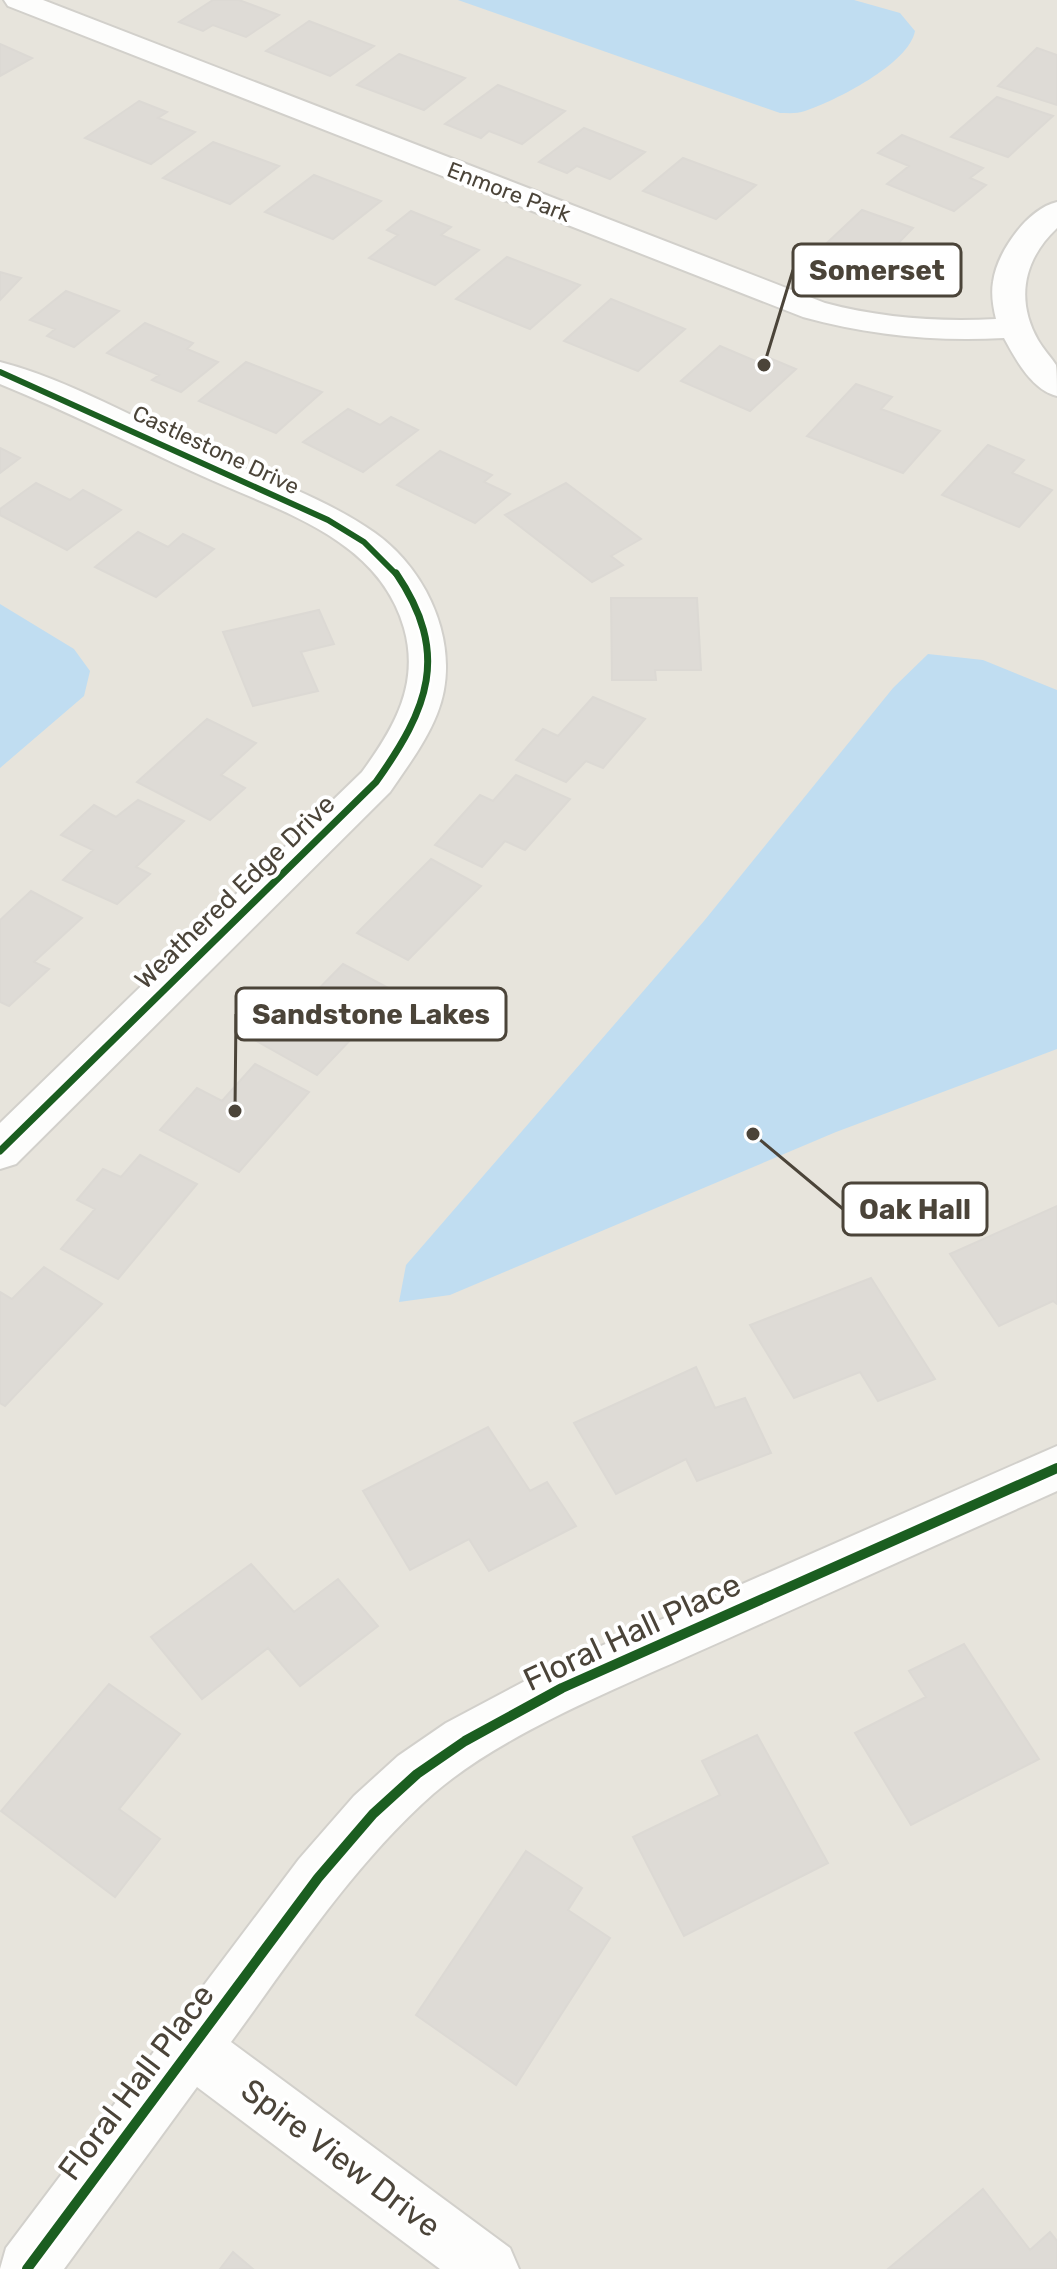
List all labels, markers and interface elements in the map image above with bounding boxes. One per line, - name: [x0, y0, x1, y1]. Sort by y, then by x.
- street label: Enmore Park: [443, 156, 575, 228]
- callout: Somerset: [793, 244, 961, 296]
- text: Somerset: [809, 254, 945, 287]
- street label: Castlestone Drive: [128, 400, 304, 500]
- street label: Weathered Edge Drive: [129, 789, 341, 995]
- callout: Sandstone Lakes: [236, 988, 506, 1040]
- text: Sandstone Lakes: [252, 998, 490, 1031]
- callout: Oak Hall: [843, 1183, 987, 1235]
- text: Oak Hall: [859, 1193, 971, 1226]
- street label: Floral Hall Place: [517, 1565, 747, 1699]
- street label: Floral Hall Place: [50, 1977, 222, 2187]
- street label: Spire View Drive: [234, 2071, 448, 2245]

